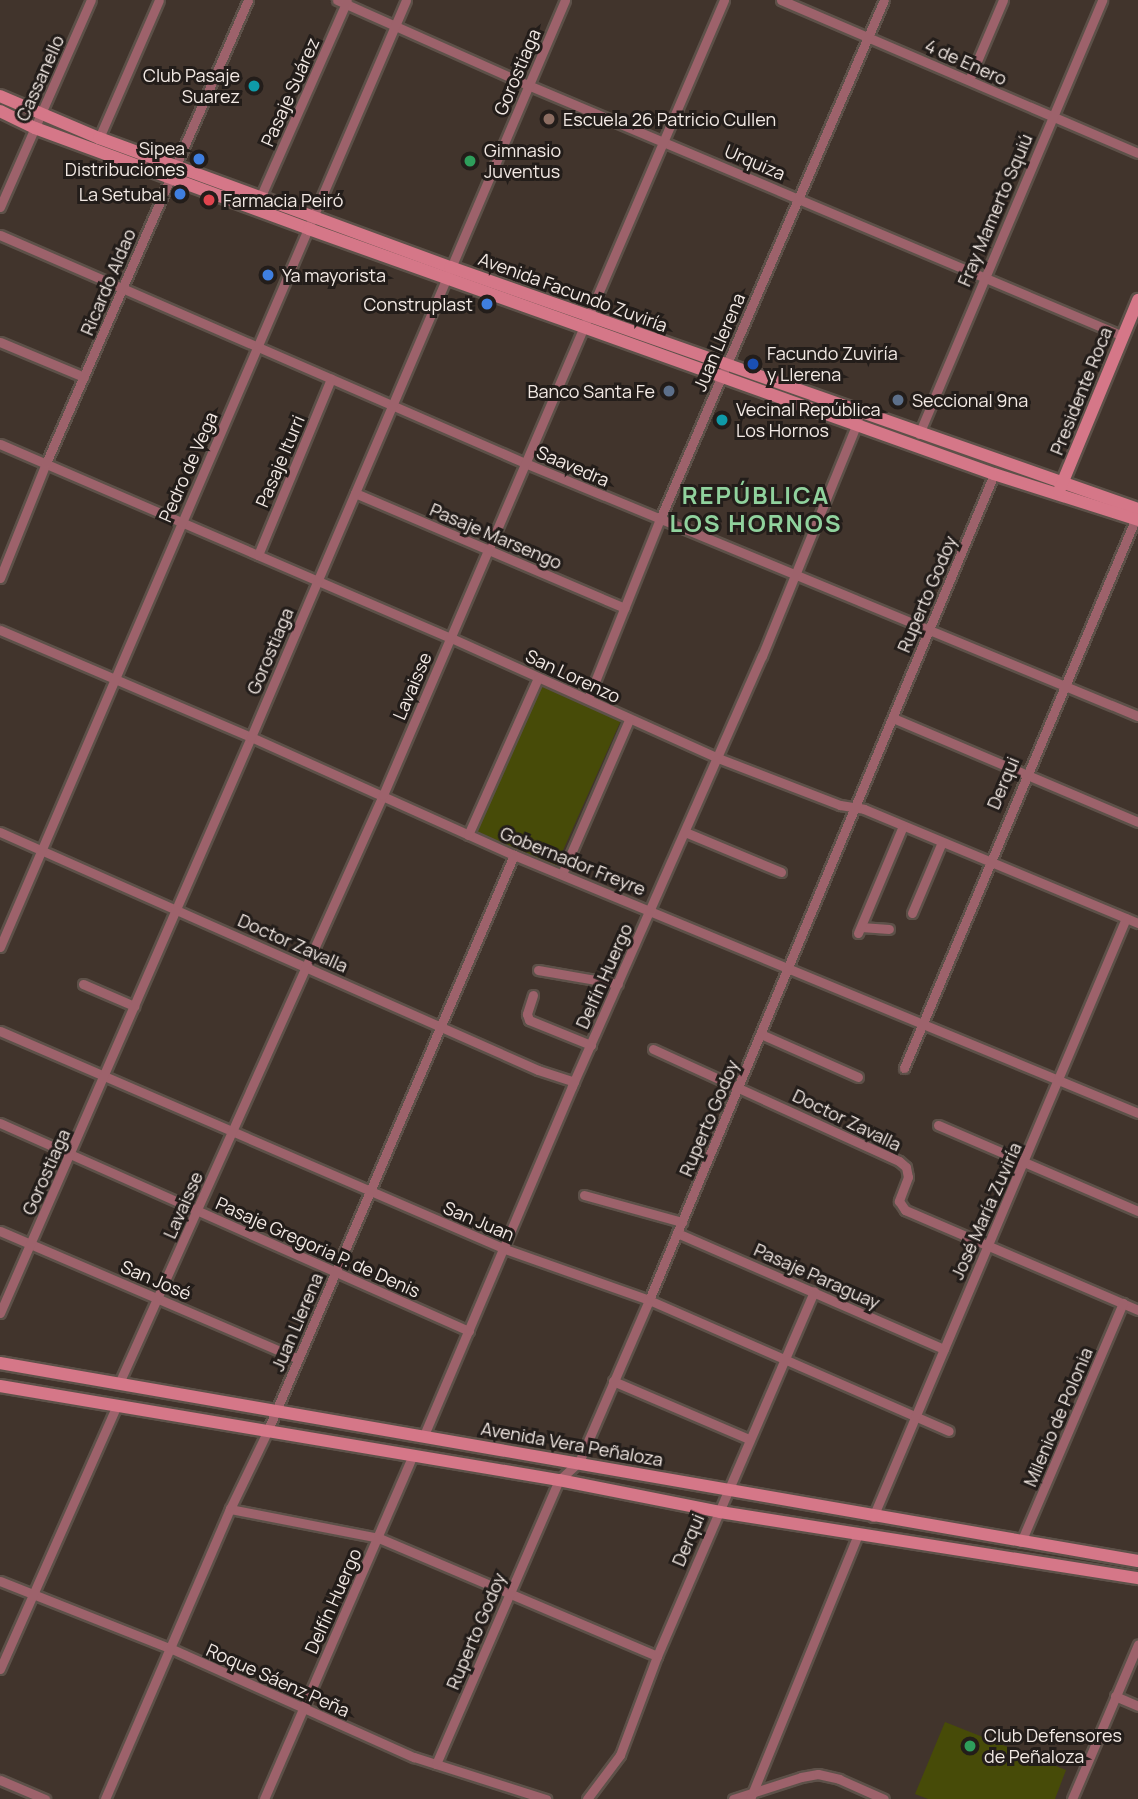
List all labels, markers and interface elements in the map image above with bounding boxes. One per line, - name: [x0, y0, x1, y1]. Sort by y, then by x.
- street label: Gorostiaga: [489, 26, 545, 118]
- street label: Cassanello: [11, 32, 69, 124]
- street label: Pasaje Suárez: [256, 34, 324, 150]
- street label: 4 de Enero: [922, 34, 1010, 90]
- place label: Club Pasaje Suarez: [143, 65, 240, 108]
- marker: Club Pasaje Suarez: [246, 78, 262, 94]
- place label: Escuela 26 Patricio Cullen: [563, 108, 776, 130]
- marker: Escuela 26 Patricio Cullen: [541, 111, 557, 127]
- street label: Fray Mamerto Squiú: [953, 131, 1037, 289]
- place label: Sipea Distribuciones: [65, 138, 185, 180]
- place label: Gimnasio Juventus: [484, 140, 561, 182]
- street label: Urquiza: [721, 140, 789, 184]
- marker: Sipea Distribuciones: [191, 151, 207, 167]
- marker: Gimnasio Juventus: [462, 153, 478, 169]
- place label: La Setubal: [79, 183, 166, 205]
- marker: La Setubal: [172, 186, 188, 202]
- place label: Farmacia Peiró: [223, 189, 343, 211]
- marker: Farmacia Peiró: [201, 192, 217, 208]
- street label: Ricardo Aldao: [76, 225, 140, 339]
- street label: Avenida Facundo Zuviría: [476, 248, 670, 336]
- place label: Ya mayorista: [282, 264, 386, 286]
- marker: Ya mayorista: [260, 267, 276, 283]
- street label: Juan Llerena: [689, 290, 749, 394]
- place label: Construplast: [363, 293, 473, 315]
- marker: Construplast: [479, 296, 495, 312]
- street label: Presidente Roca: [1046, 324, 1116, 458]
- place label: Facundo Zuviría y Llerena: [767, 343, 898, 386]
- marker: Facundo Zuviría y Llerena: [745, 356, 761, 372]
- place label: Banco Santa Fe: [527, 380, 655, 402]
- marker: Banco Santa Fe: [661, 383, 677, 399]
- place label: Seccional 9na: [912, 389, 1028, 411]
- marker: Seccional 9na: [890, 392, 906, 408]
- place label: Vecinal República Los Hornos: [736, 399, 881, 442]
- street label: Pedro de Vega: [154, 409, 222, 525]
- street label: Pasaje Iturri: [251, 412, 309, 510]
- marker: Vecinal República Los Hornos: [714, 412, 730, 428]
- street label: Saavedra: [533, 441, 613, 491]
- district label: REPÚBLICA LOS HORNOS: [671, 481, 841, 537]
- street label: Pasaje Marsengo: [427, 498, 565, 574]
- street label: Ruperto Godoy: [893, 532, 961, 656]
- street label: Gorostiaga: [242, 605, 298, 697]
- street label: San Lorenzo: [522, 645, 624, 707]
- street label: Lavaisse: [388, 649, 436, 723]
- street label: Derqui: [982, 754, 1024, 812]
- street label: Gobernador Freyre: [497, 822, 649, 900]
- street label: Doctor Zavalla: [235, 909, 351, 977]
- street label: Delfín Huergo: [571, 920, 637, 1032]
- street label: Ruperto Godoy: [675, 1056, 743, 1180]
- street label: Doctor Zavalla: [789, 1084, 905, 1156]
- street label: Gorostiaga: [17, 1126, 75, 1218]
- street label: José María Zuviría: [946, 1139, 1026, 1283]
- street label: Lavaisse: [159, 1168, 207, 1242]
- street label: Pasaje Gregoria P. de Denis: [213, 1192, 423, 1302]
- street label: San Juan: [440, 1196, 518, 1246]
- street label: Pasaje Paraguay: [751, 1239, 883, 1313]
- street label: San José: [118, 1256, 194, 1304]
- street label: Juan Llerena: [267, 1270, 327, 1374]
- street label: Milenio de Polonia: [1019, 1344, 1097, 1490]
- street label: Avenida Vera Peñaloza: [479, 1417, 665, 1471]
- street label: Derqui: [667, 1511, 709, 1569]
- street label: Delfín Huergo: [300, 1545, 366, 1657]
- street label: Ruperto Godoy: [442, 1569, 510, 1693]
- street label: Roque Sáenz Peña: [203, 1639, 353, 1721]
- place label: Club Defensores de Peñaloza: [984, 1725, 1122, 1768]
- marker: Club Defensores de Peñaloza: [962, 1738, 978, 1754]

